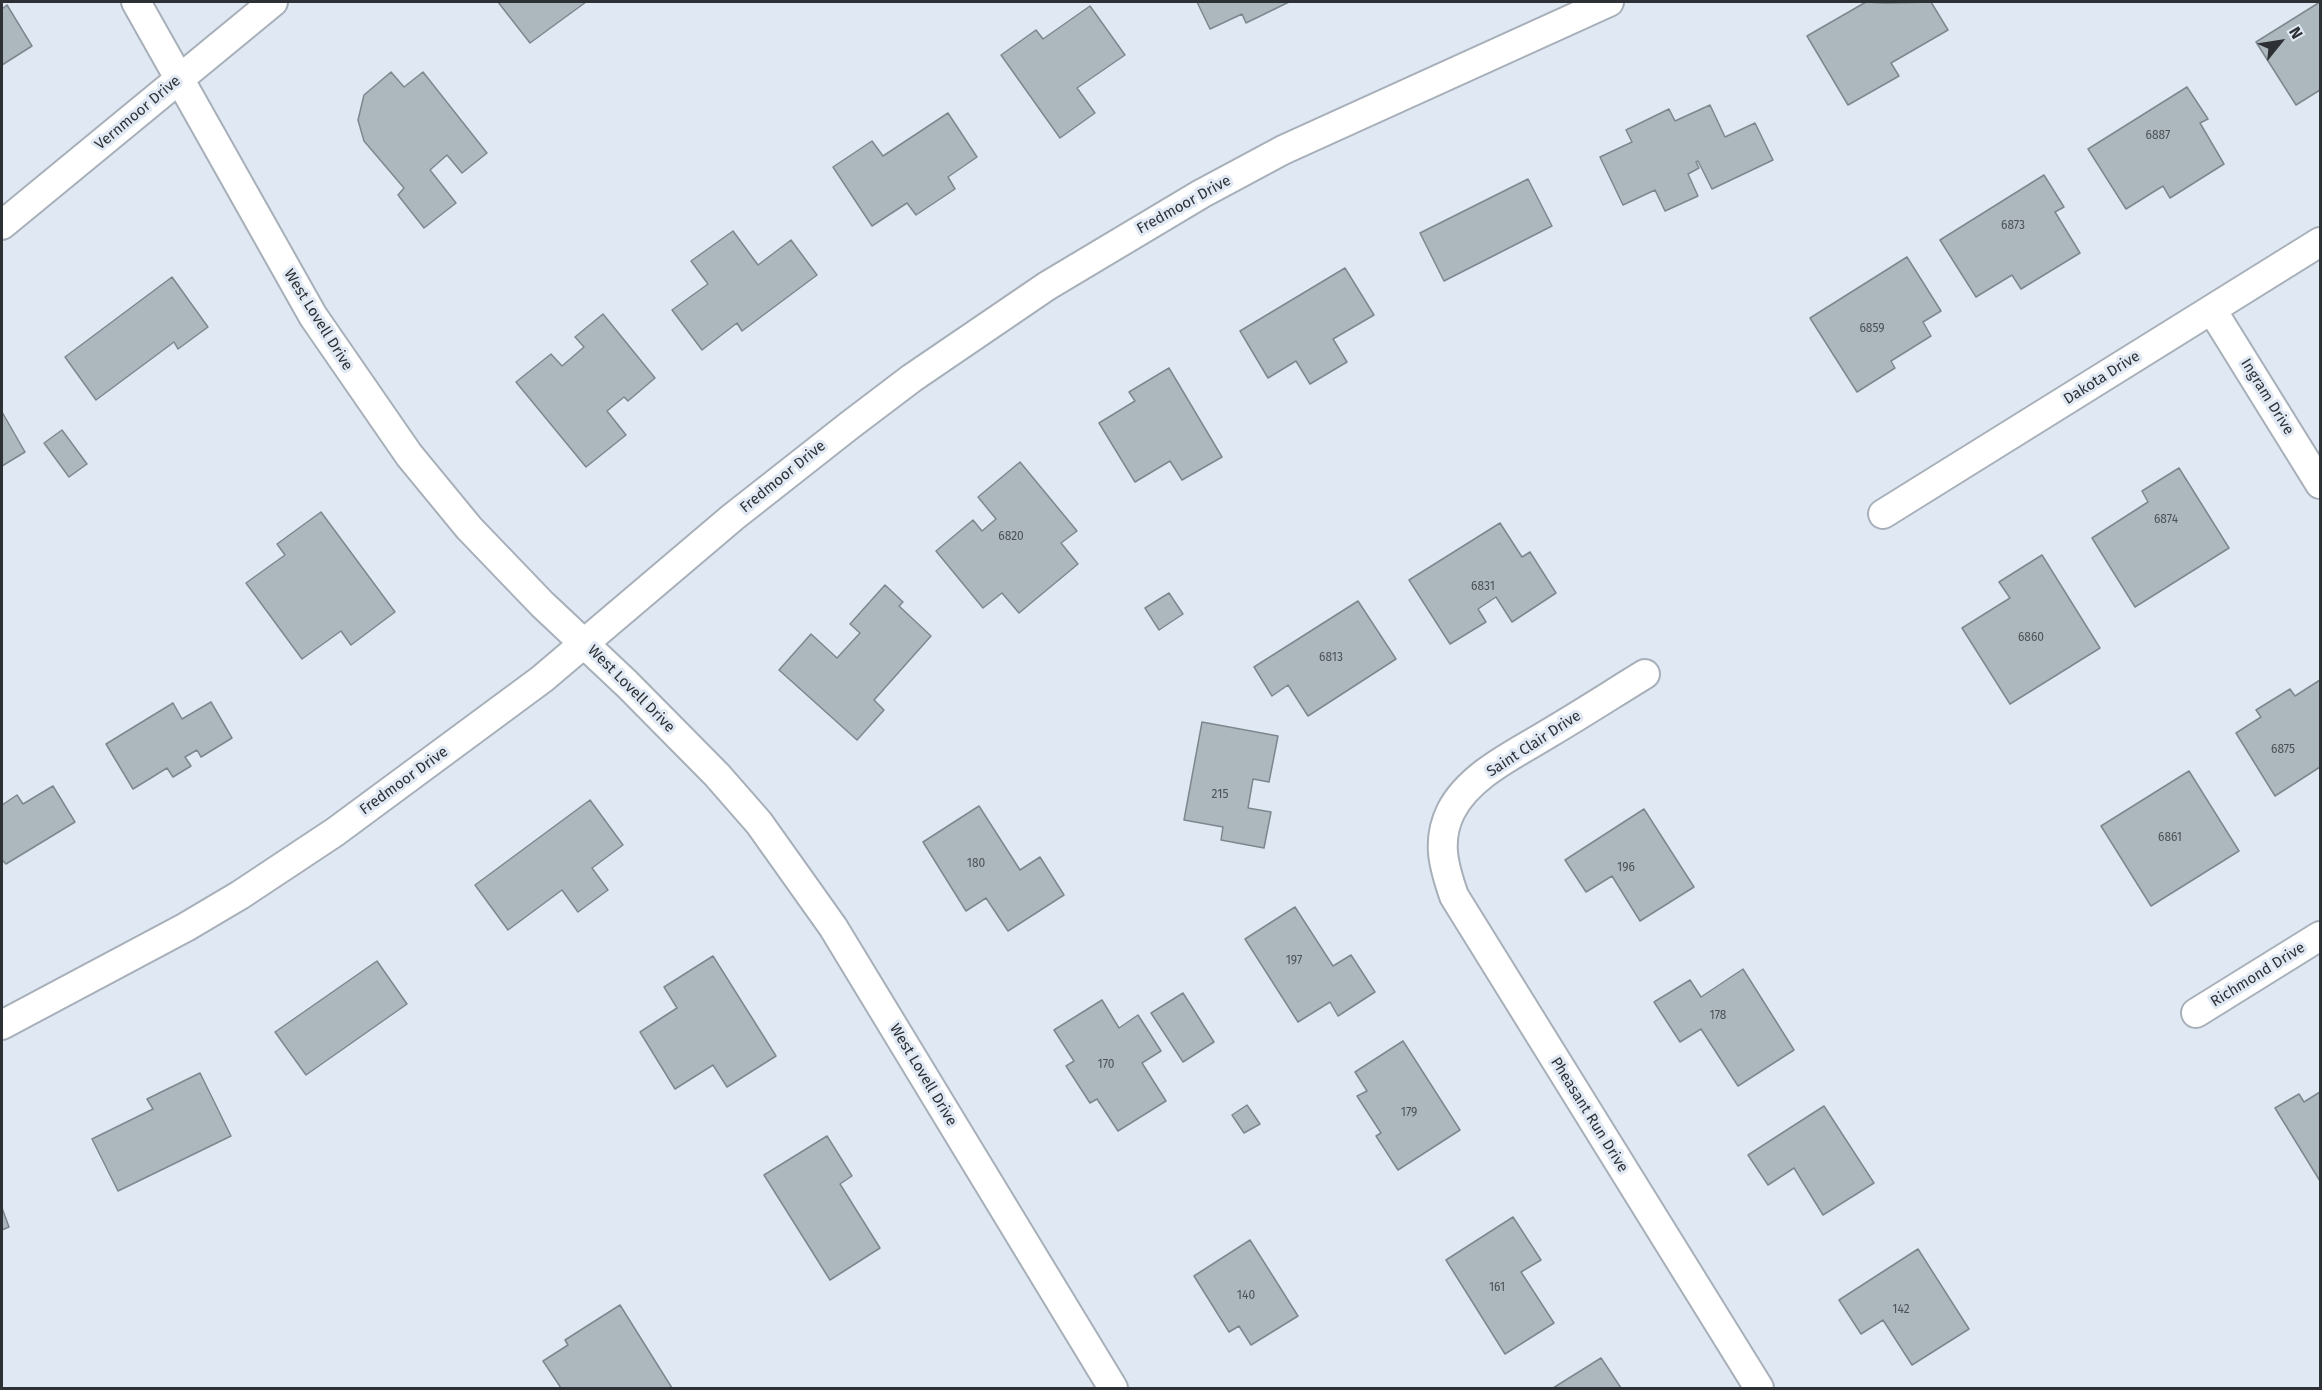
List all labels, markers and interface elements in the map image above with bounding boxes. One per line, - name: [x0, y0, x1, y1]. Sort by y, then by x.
- north arrow: [2250, 12, 2310, 72]
- text: N: [2285, 23, 2307, 42]
- street label: Vernmoor Drive: [92, 72, 184, 154]
- house number: 6887: [2146, 129, 2170, 143]
- street label: Fredmoor Drive: [1134, 172, 1234, 238]
- house number: 6873: [2001, 219, 2025, 233]
- street label: West Lovell Drive: [280, 266, 356, 374]
- house number: 6859: [1859, 322, 1885, 336]
- street label: Dakota Drive: [2061, 347, 2143, 409]
- street label: Ingram Drive: [2236, 356, 2298, 438]
- street label: Fredmoor Drive: [737, 437, 829, 517]
- house number: 6874: [2154, 513, 2178, 527]
- house number: 6820: [998, 530, 1024, 544]
- house number: 6831: [1471, 580, 1495, 594]
- house number: 6860: [2018, 631, 2044, 645]
- street label: West Lovell Drive: [584, 642, 678, 736]
- house number: 6813: [1319, 651, 1343, 665]
- street label: Saint Clair Drive: [1484, 707, 1584, 781]
- street label: Fredmoor Drive: [356, 743, 452, 819]
- house number: 6875: [2271, 743, 2295, 757]
- house number: 215: [1212, 788, 1228, 802]
- house number: 6861: [2158, 831, 2182, 845]
- house number: 180: [967, 857, 985, 871]
- house number: 196: [1617, 861, 1635, 875]
- street label: Richmond Drive: [2208, 939, 2308, 1011]
- house number: 197: [1286, 954, 1302, 968]
- house number: 178: [1710, 1009, 1726, 1023]
- street label: West Lovell Drive: [885, 1021, 961, 1129]
- street label: Pheasant Run Drive: [1546, 1054, 1632, 1176]
- house number: 170: [1097, 1058, 1115, 1072]
- house number: 179: [1401, 1106, 1417, 1120]
- house number: 161: [1489, 1281, 1505, 1295]
- house number: 140: [1237, 1289, 1255, 1303]
- house number: 142: [1892, 1303, 1910, 1317]

